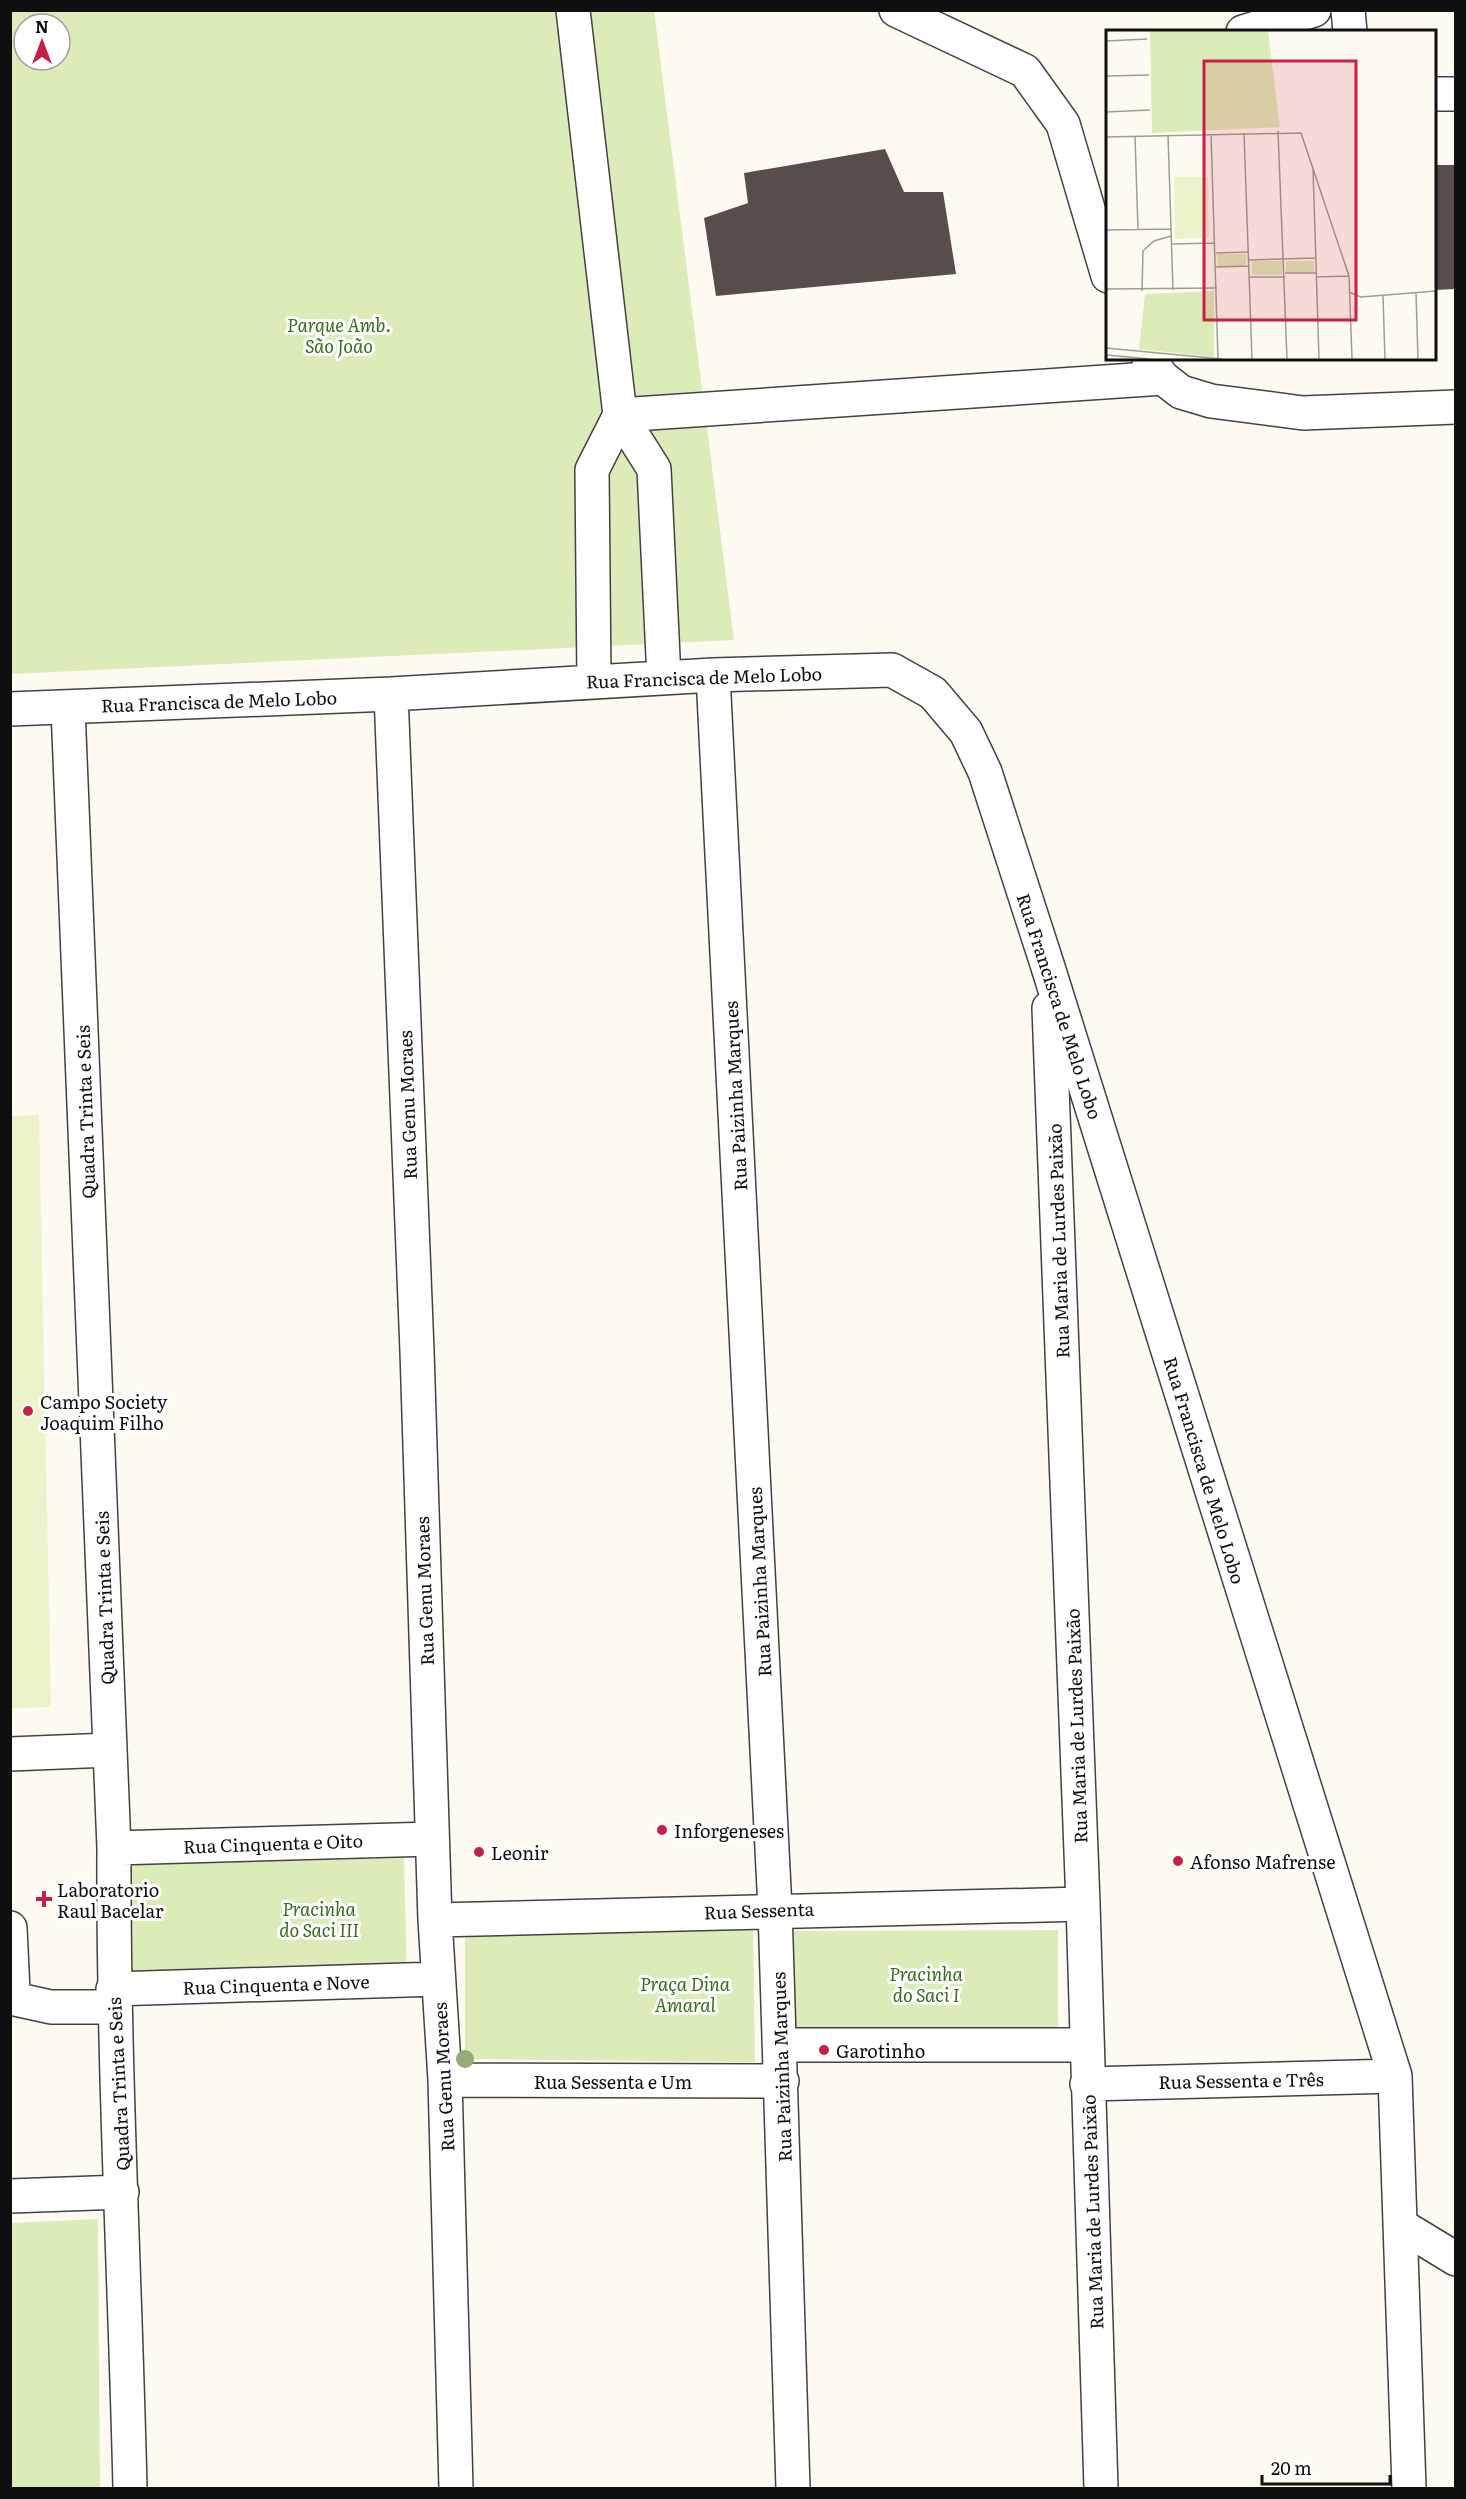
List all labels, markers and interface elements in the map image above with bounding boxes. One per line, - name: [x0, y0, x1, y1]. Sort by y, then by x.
- north arrow: [12, 12, 72, 72]
- text: N: [35, 14, 49, 38]
- inset map: [1106, 30, 1436, 360]
- park label: Parque Amb. São João: [287, 311, 391, 359]
- street label: Rua Francisca de Melo Lobo: [585, 659, 823, 695]
- street label: Rua Francisca de Melo Lobo: [100, 683, 338, 719]
- street label: Rua Francisca de Melo Lobo: [1011, 889, 1109, 1123]
- street label: Rua Paizinha Marques: [717, 1000, 753, 1192]
- street label: Quadra Trinta e Seis: [68, 1025, 102, 1199]
- street label: Rua Genu Moraes: [391, 1030, 423, 1180]
- street label: Rua Maria de Lurdes Paixão: [1040, 1123, 1076, 1359]
- street label: Rua Francisca de Melo Lobo: [1158, 1353, 1252, 1587]
- place label: Campo Society Joaquim Filho: [40, 1388, 168, 1436]
- marker: Campo Society Joaquim Filho: [21, 1404, 35, 1418]
- street label: Rua Paizinha Marques: [741, 1486, 777, 1678]
- street label: Quadra Trinta e Seis: [87, 1511, 121, 1685]
- street label: Rua Genu Moraes: [408, 1516, 440, 1666]
- street label: Rua Maria de Lurdes Paixão: [1058, 1608, 1094, 1844]
- place label: Inforgeneses: [674, 1817, 784, 1844]
- marker: Inforgeneses: [655, 1823, 669, 1837]
- street label: Rua Cinquenta e Oito: [183, 1826, 363, 1860]
- place label: Leonir: [491, 1839, 549, 1866]
- marker: Leonir: [472, 1845, 486, 1859]
- place label: Afonso Mafrense: [1190, 1848, 1335, 1875]
- marker: Afonso Mafrense: [1171, 1854, 1185, 1868]
- place label: Laboratorio Raul Bacelar: [57, 1876, 164, 1924]
- marker: Laboratorio Raul Bacelar: [35, 1890, 53, 1908]
- park label: Pracinha do Saci III: [279, 1895, 359, 1943]
- street label: Rua Sessenta: [703, 1895, 815, 1925]
- park label: Pracinha do Saci I: [889, 1960, 964, 2008]
- street label: Rua Cinquenta e Nove: [182, 1967, 370, 2001]
- park label: Praça Dina Amaral: [640, 1970, 731, 2018]
- street label: Rua Paizinha Marques: [764, 1972, 798, 2162]
- street label: Quadra Trinta e Seis: [100, 1997, 136, 2171]
- street label: Rua Genu Moraes: [426, 2002, 460, 2152]
- place label: Garotinho: [836, 2037, 925, 2064]
- marker: Garotinho: [817, 2043, 831, 2057]
- street label: Rua Sessenta e Três: [1158, 2065, 1324, 2095]
- street label: Rua Sessenta e Um: [534, 2068, 692, 2095]
- street label: Rua Maria de Lurdes Paixão: [1074, 2094, 1110, 2330]
- scale bar: [1262, 2448, 1390, 2486]
- text: 20 m: [1271, 2454, 1312, 2481]

